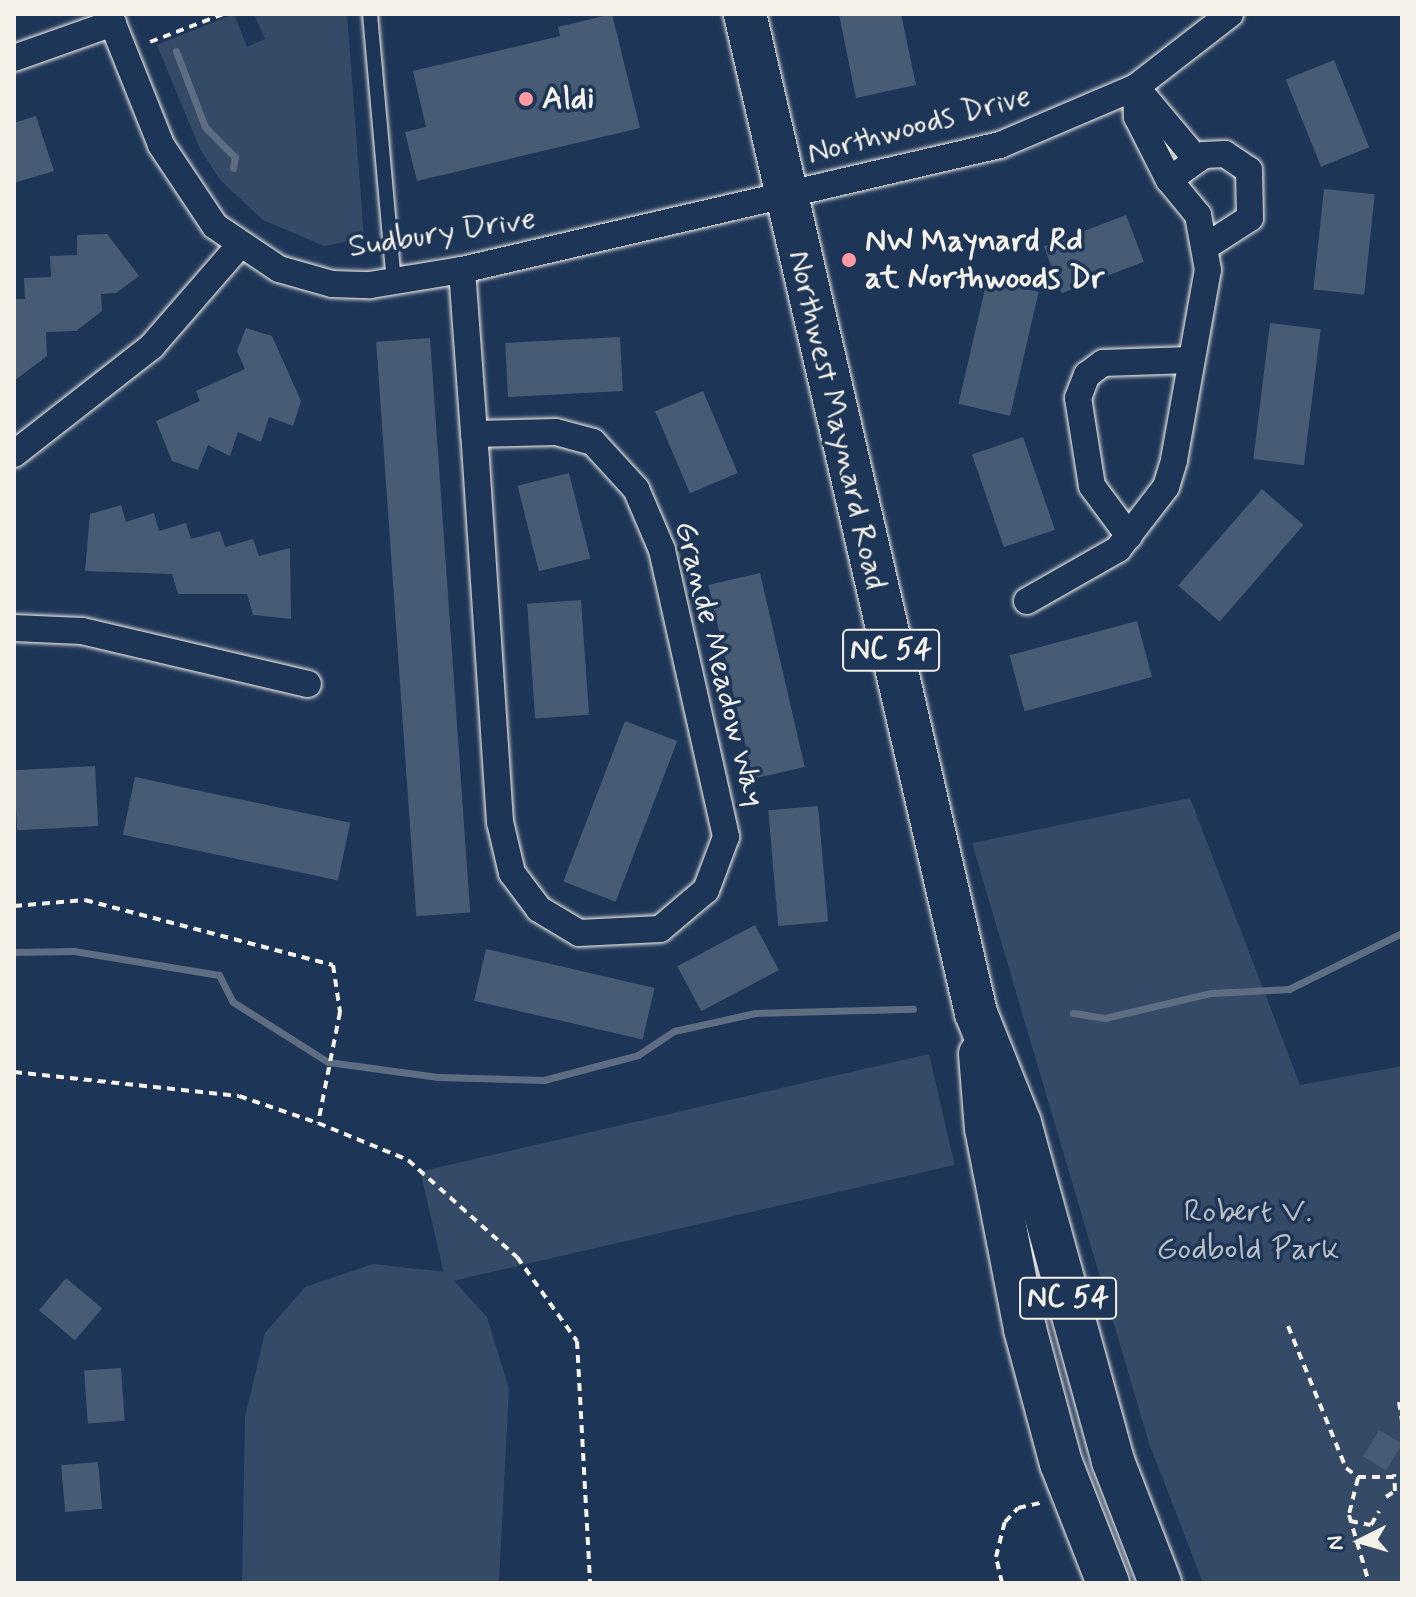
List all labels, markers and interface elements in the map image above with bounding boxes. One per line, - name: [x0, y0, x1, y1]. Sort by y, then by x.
- street label: Northwoods Drive: [803, 77, 1035, 173]
- place label: Aldi: [542, 80, 594, 118]
- marker: Aldi: [517, 90, 535, 108]
- street label: Sudbury Drive: [347, 199, 537, 267]
- place label: NW Maynard Rd at Northwoods Dr: [865, 223, 1103, 298]
- street label: Northwest Maynard Road: [779, 248, 895, 592]
- marker: NW Maynard Rd at Northwoods Dr: [840, 251, 858, 269]
- street label: Grande Meadow Way: [664, 515, 774, 813]
- road number: NC 54: [841, 624, 941, 676]
- park label: Robert V. Godbold Park: [1159, 1194, 1337, 1269]
- road number: NC 54: [1018, 1272, 1118, 1324]
- north arrow: [1320, 1501, 1400, 1581]
- text: N: [1322, 1535, 1351, 1552]

